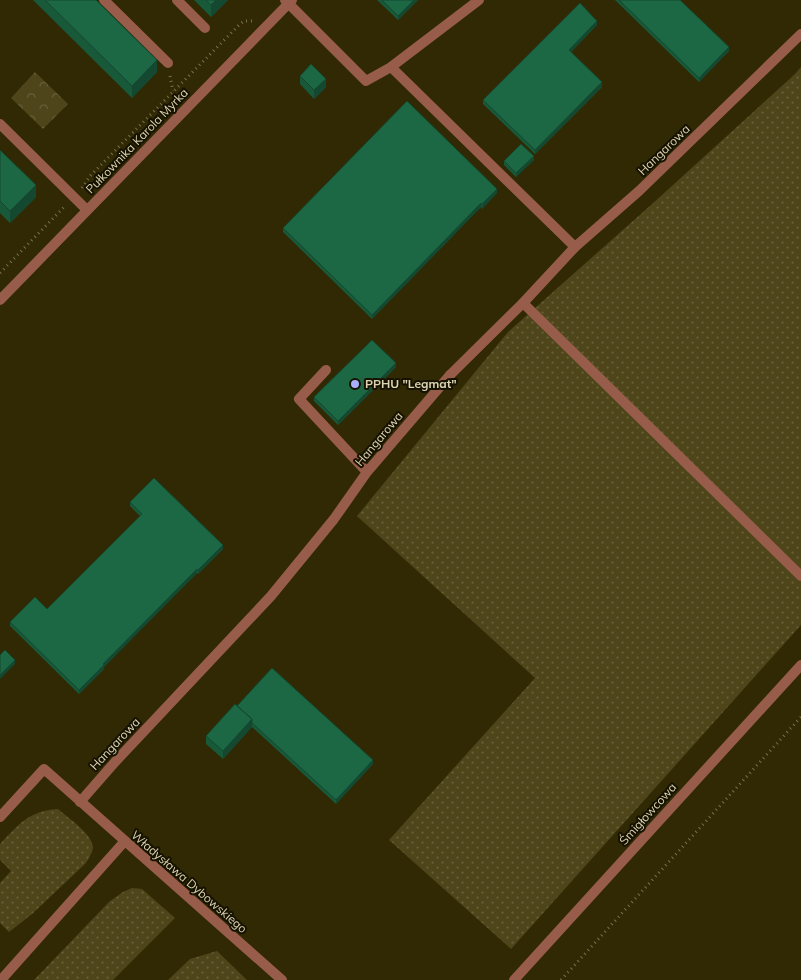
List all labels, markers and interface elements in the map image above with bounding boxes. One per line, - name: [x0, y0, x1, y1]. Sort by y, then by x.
- street label: Pułkownika Karola Myrka: [82, 85, 191, 196]
- street label: Hangarowa: [635, 121, 693, 178]
- place label: PPHU "Legmat": [365, 376, 457, 391]
- marker: PPHU "Legmat": [349, 378, 361, 390]
- street label: Hangarowa: [352, 408, 406, 469]
- street label: Hangarowa: [86, 714, 143, 773]
- street label: Śmigłowcowa: [616, 780, 679, 848]
- street label: Władysława Dybowskiego: [128, 827, 250, 936]

